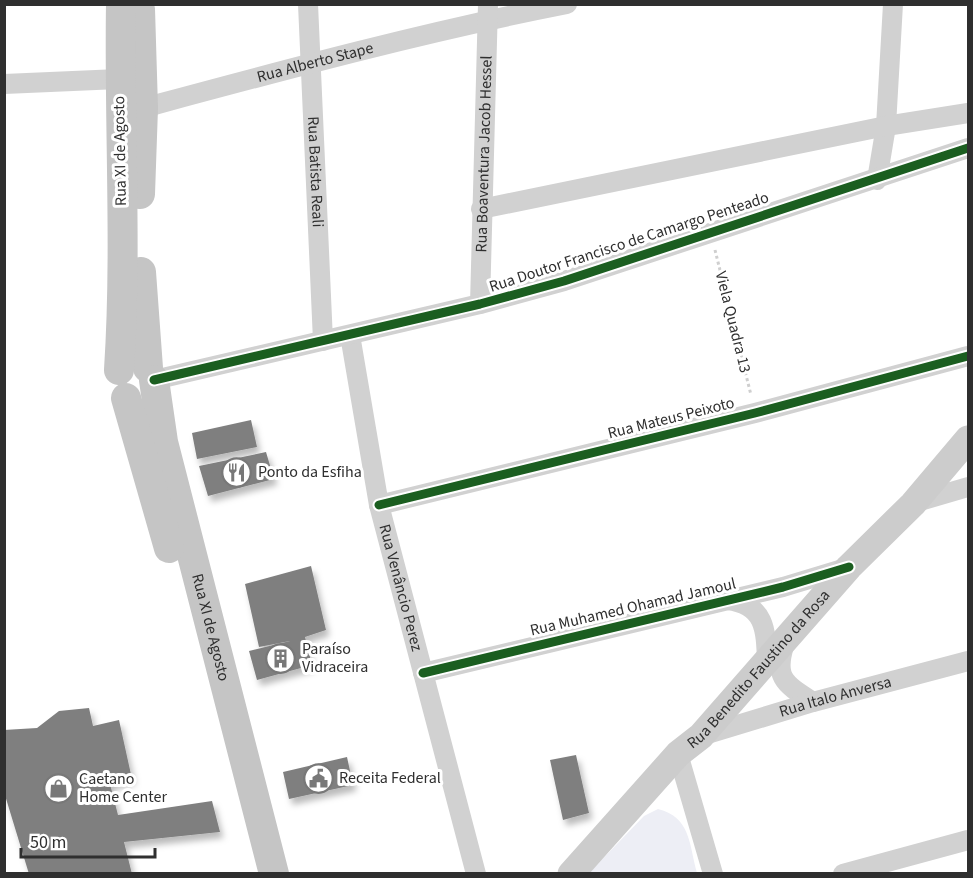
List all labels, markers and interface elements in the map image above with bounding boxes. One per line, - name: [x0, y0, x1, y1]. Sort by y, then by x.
- street label: Rua Alberto Stape: [254, 37, 376, 88]
- street label: Rua Boaventura Jacob Hessel: [470, 55, 498, 253]
- street label: Rua XI de Agosto: [108, 96, 132, 206]
- street label: Rua Batista Reali: [302, 116, 329, 228]
- street label: Rua Doutor Francisco de Camargo Penteado: [486, 186, 772, 298]
- street label: Viela Quadra 13: [710, 269, 756, 375]
- street label: Rua Mateus Peixoto: [605, 392, 737, 444]
- restaurant icon: Ponto da Esfiha: [221, 456, 253, 488]
- place label: Ponto da Esfiha: [258, 461, 362, 483]
- street label: Rua Venâncio Perez: [374, 522, 428, 654]
- street label: Rua XI de Agosto: [186, 571, 235, 683]
- street label: Rua Muhamed Ohamad Jamoul: [528, 573, 738, 641]
- street label: Rua Benedito Faustino da Rosa: [682, 585, 835, 754]
- place label: Paraíso Vidraceira: [302, 638, 368, 678]
- building icon: Paraíso Vidraceira: [265, 642, 297, 674]
- street label: Rua Italo Anversa: [776, 671, 894, 723]
- public building icon: Receita Federal: [302, 762, 334, 794]
- place label: Receita Federal: [339, 767, 441, 789]
- place label: Caetano Home Center: [79, 768, 167, 808]
- shop icon: Caetano Home Center: [42, 772, 74, 804]
- scale bar: [21, 821, 154, 859]
- text: 50 m: [30, 830, 66, 855]

